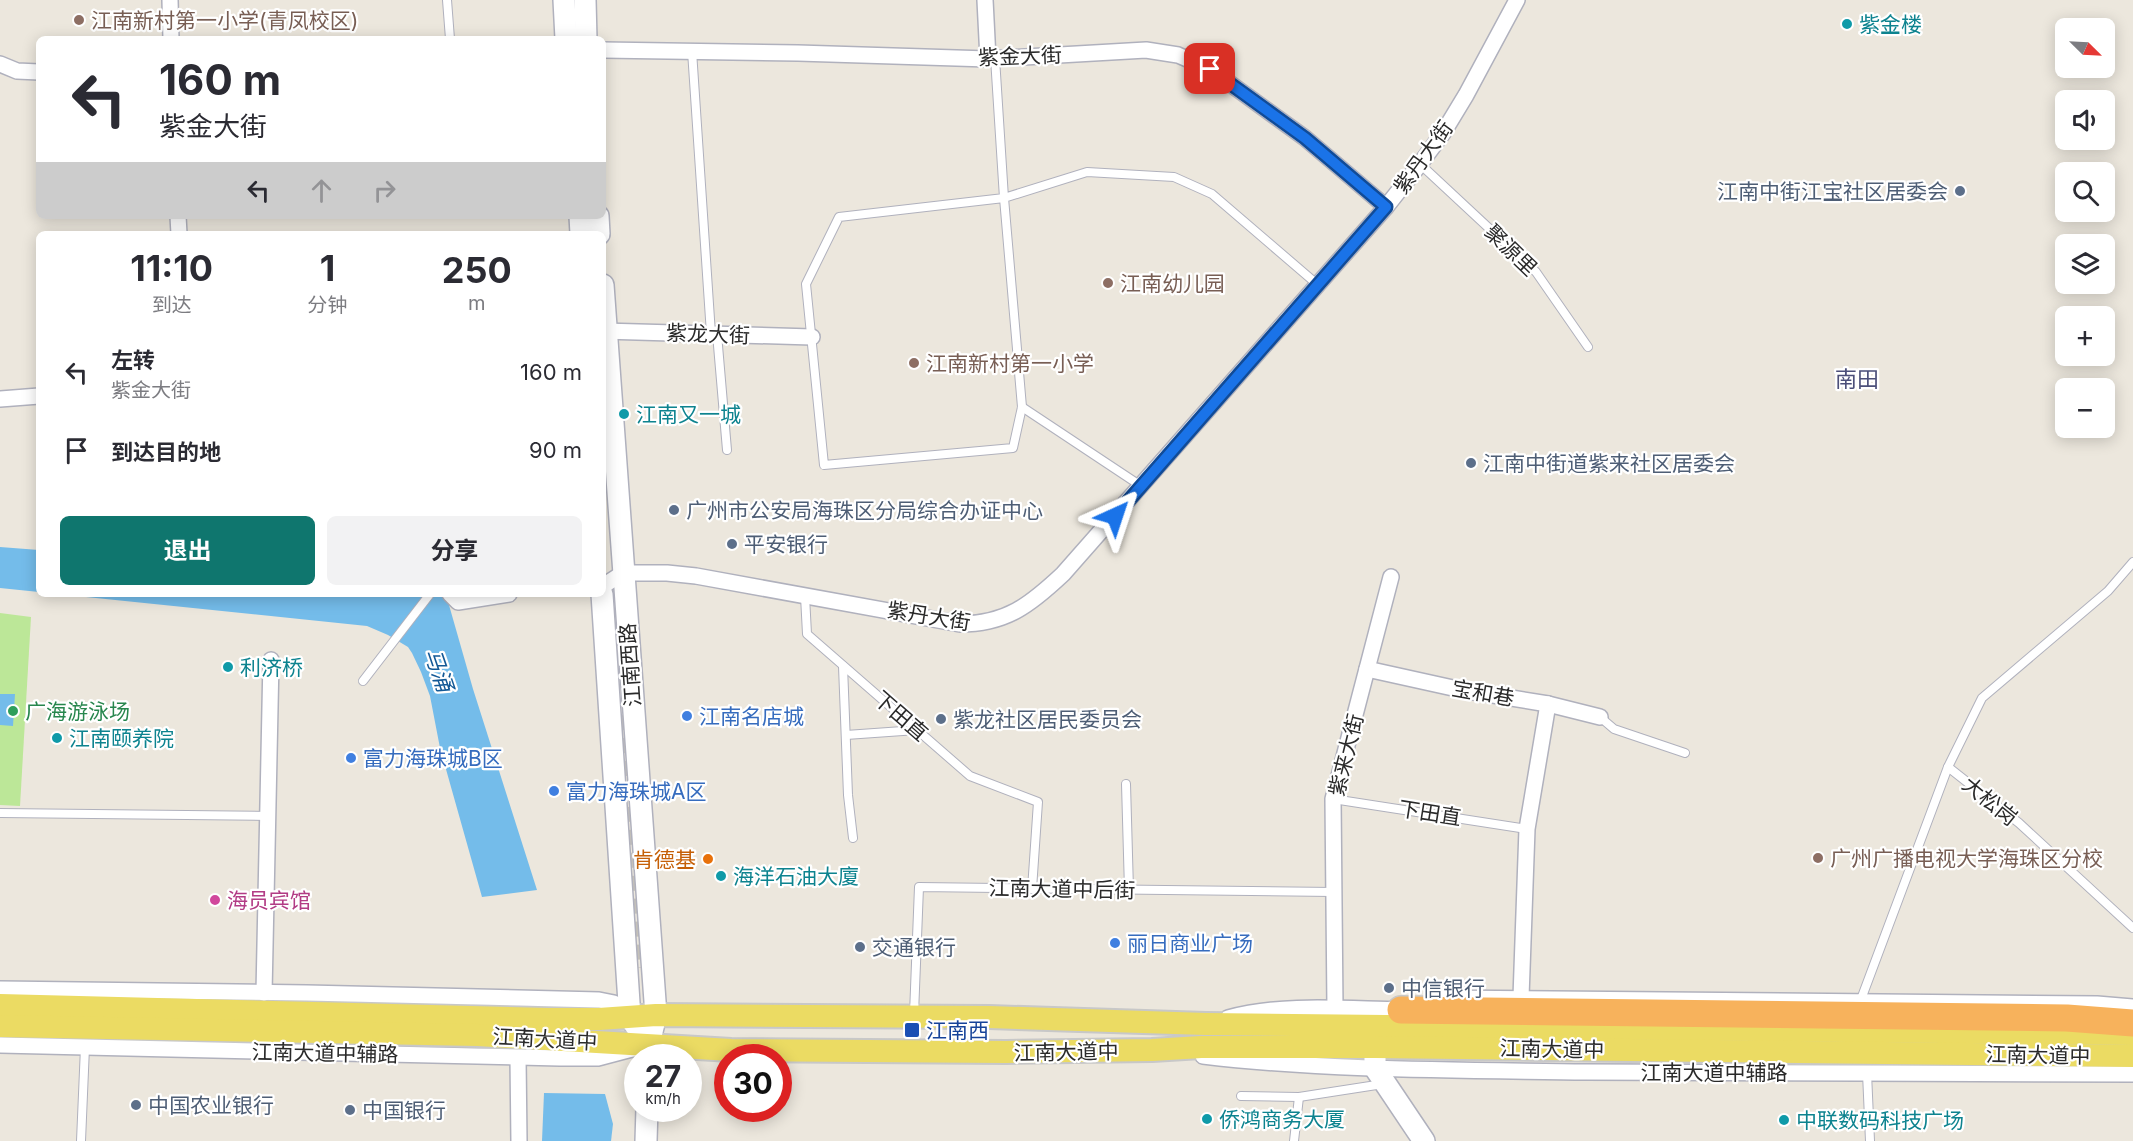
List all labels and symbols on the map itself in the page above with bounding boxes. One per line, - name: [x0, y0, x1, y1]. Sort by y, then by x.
- place label: 江南新村第一小学(青凤校区): [91, 8, 358, 33]
- place label: 紫金楼: [1859, 12, 1922, 37]
- marker: 江南新村第一小学(青凤校区): [72, 13, 86, 27]
- marker: 紫金楼: [1840, 17, 1854, 31]
- north arrow: [2055, 18, 2115, 78]
- street label: 紫金大街: [978, 42, 1062, 70]
- pin: [1184, 43, 1235, 94]
- street label: 紫丹大街: [1388, 116, 1458, 198]
- place label: 江南中街江宝社区居委会: [1717, 179, 1948, 204]
- marker: 江南中街江宝社区居委会: [1953, 184, 1967, 198]
- street label: 聚源里: [1480, 219, 1542, 281]
- place label: 江南幼儿园: [1120, 271, 1225, 296]
- marker: 江南幼儿园: [1101, 276, 1115, 290]
- street label: 紫龙大街: [666, 320, 750, 348]
- place label: 江南新村第一小学: [926, 351, 1094, 376]
- marker: 江南新村第一小学: [907, 356, 921, 370]
- district label: 南田: [1835, 366, 1879, 392]
- place label: 江南又一城: [636, 402, 741, 427]
- marker: 江南又一城: [617, 407, 631, 421]
- place label: 江南中街道紫来社区居委会: [1483, 451, 1735, 476]
- marker: 江南中街道紫来社区居委会: [1464, 456, 1478, 470]
- position arrow: [1083, 484, 1147, 548]
- place label: 广州市公安局海珠区分局综合办证中心: [686, 498, 1043, 523]
- marker: 广州市公安局海珠区分局综合办证中心: [667, 503, 681, 517]
- place label: 平安银行: [744, 532, 828, 557]
- marker: 平安银行: [725, 537, 739, 551]
- street label: 紫丹大街: [886, 597, 972, 635]
- street label: 江南西路: [615, 622, 645, 708]
- water label: 马涌: [420, 645, 459, 698]
- place label: 利济桥: [240, 655, 303, 680]
- marker: 利济桥: [221, 660, 235, 674]
- street label: 宝和巷: [1450, 675, 1516, 711]
- street label: 下田直: [869, 686, 933, 746]
- place label: 广海游泳场: [25, 699, 130, 724]
- marker: 广海游泳场: [6, 704, 20, 718]
- place label: 江南名店城: [699, 704, 804, 729]
- place label: 紫龙社区居民委员会: [953, 707, 1142, 732]
- marker: 江南名店城: [680, 709, 694, 723]
- street label: 紫来大街: [1324, 711, 1368, 799]
- marker: 紫龙社区居民委员会: [934, 712, 948, 726]
- place label: 江南颐养院: [69, 726, 174, 751]
- marker: 江南颐养院: [50, 731, 64, 745]
- place label: 富力海珠城B区: [363, 746, 503, 771]
- marker: 富力海珠城B区: [344, 751, 358, 765]
- street label: 大松岗: [1958, 771, 2022, 831]
- place label: 富力海珠城A区: [566, 779, 707, 804]
- marker: 富力海珠城A区: [547, 784, 561, 798]
- street label: 下田直: [1397, 796, 1463, 830]
- place label: 广州广播电视大学海珠区分校: [1830, 846, 2103, 871]
- place label: 肯德基: [633, 847, 696, 872]
- marker: 广州广播电视大学海珠区分校: [1811, 851, 1825, 865]
- marker: 肯德基: [701, 852, 715, 866]
- place label: 海洋石油大廈: [733, 864, 859, 889]
- marker: 海洋石油大廈: [714, 869, 728, 883]
- street label: 江南大道中后街: [988, 875, 1136, 903]
- place label: 海员宾馆: [227, 888, 311, 913]
- marker: 海员宾馆: [208, 893, 222, 907]
- place label: 丽日商业广场: [1127, 931, 1253, 956]
- place label: 交通银行: [872, 935, 956, 960]
- marker: 丽日商业广场: [1108, 936, 1122, 950]
- marker: 交通银行: [853, 940, 867, 954]
- place label: 中信银行: [1401, 976, 1485, 1001]
- marker: 中信银行: [1382, 981, 1396, 995]
- place label: 江南西: [926, 1018, 989, 1043]
- marker: 江南西: [903, 1021, 921, 1039]
- street label: 江南大道中: [492, 1024, 598, 1054]
- street label: 江南大道中: [1499, 1036, 1605, 1062]
- street label: 江南大道中辅路: [251, 1039, 399, 1067]
- street label: 江南大道中: [1013, 1039, 1119, 1065]
- street label: 江南大道中: [1985, 1042, 2091, 1068]
- speed limit sign: 30: [714, 1044, 792, 1122]
- street label: 江南大道中辅路: [1641, 1060, 1788, 1085]
- place label: 中国农业银行: [148, 1093, 274, 1118]
- marker: 中国农业银行: [129, 1098, 143, 1112]
- place label: 中国银行: [362, 1098, 446, 1123]
- marker: 中国银行: [343, 1103, 357, 1117]
- place label: 侨鸿商务大厦: [1219, 1107, 1345, 1132]
- place label: 中联数码科技广场: [1796, 1108, 1964, 1133]
- marker: 侨鸿商务大厦: [1200, 1112, 1214, 1126]
- marker: 中联数码科技广场: [1777, 1113, 1791, 1127]

